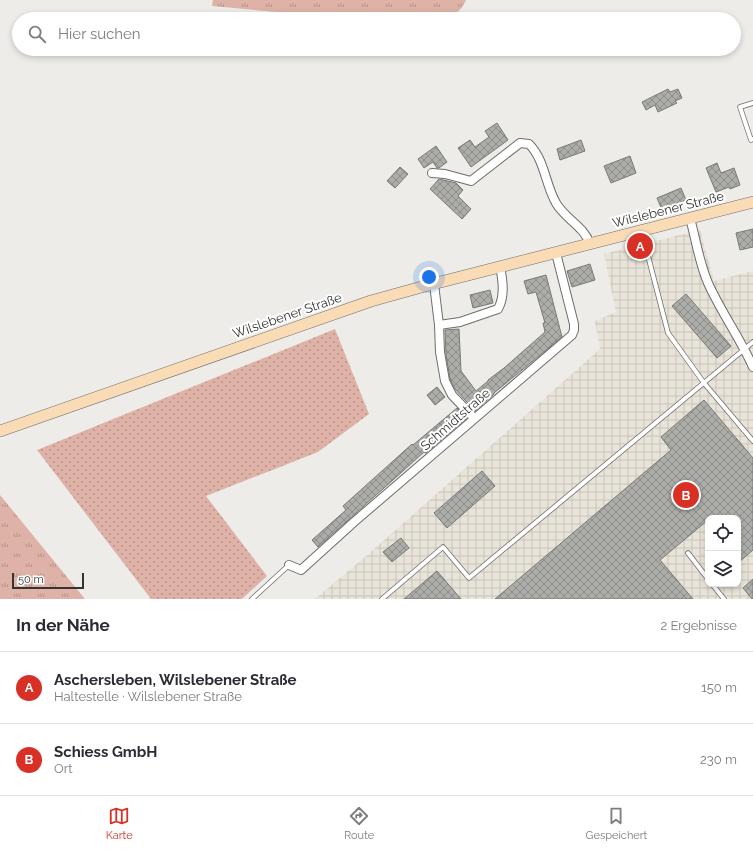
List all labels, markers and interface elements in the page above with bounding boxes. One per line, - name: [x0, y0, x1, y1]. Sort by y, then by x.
- search box: [12, 12, 741, 56]
- icon: search: [26, 23, 48, 45]
- text: Hier suchen: [58, 25, 141, 43]
- street label: Wilslebener Straße: [611, 188, 726, 231]
- pin: A: [627, 231, 653, 261]
- your location: [419, 267, 439, 287]
- street label: Wilslebener Straße: [231, 290, 344, 341]
- street label: Schmidtstraße: [418, 385, 493, 454]
- pin: B: [673, 480, 699, 510]
- map controls: [705, 515, 741, 587]
- button: locate: [705, 515, 741, 551]
- button: layers: [705, 551, 741, 587]
- scale bar: [12, 571, 84, 590]
- text: 50 m: [18, 573, 44, 586]
- text: In der Nähe: [16, 615, 110, 635]
- text: 2 Ergebnisse: [660, 618, 737, 633]
- text: Aschersleben, Wilslebener Straße: [54, 671, 297, 689]
- text: A: [25, 680, 33, 695]
- text: 150 m: [701, 680, 737, 695]
- text: Haltestelle · Wilslebener Straße: [54, 689, 242, 704]
- text: Schiess GmbH: [54, 743, 157, 761]
- text: B: [25, 752, 33, 767]
- text: 230 m: [700, 752, 737, 767]
- text: Ort: [54, 761, 73, 776]
- tab: Karte: [106, 805, 133, 842]
- tab: Route: [344, 805, 374, 842]
- tab: Gespeichert: [586, 805, 647, 842]

